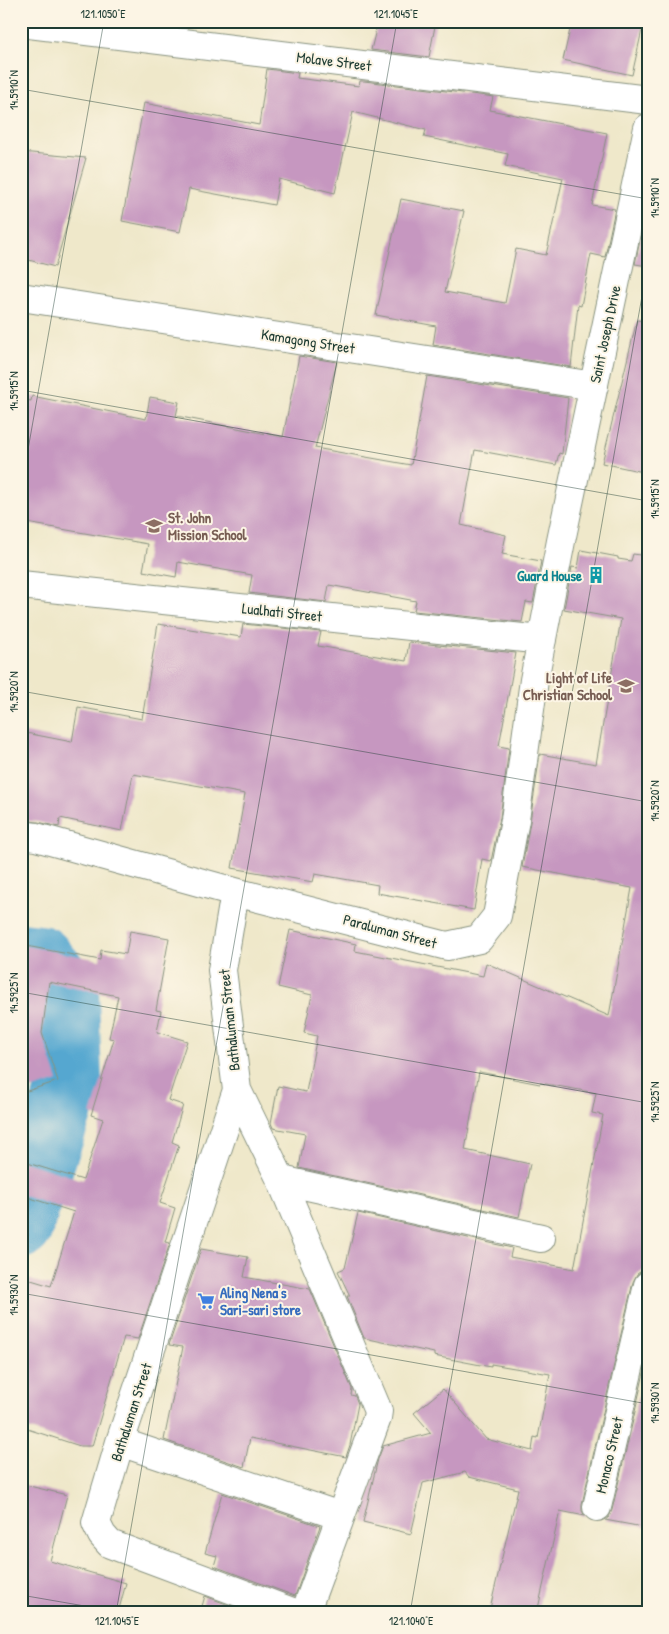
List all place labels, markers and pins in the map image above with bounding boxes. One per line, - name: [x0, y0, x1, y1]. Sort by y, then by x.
- place label: St. John Mission School: [168, 507, 248, 545]
- school or university icon: St. John Mission School: [144, 516, 164, 536]
- place label: Guard House: [517, 565, 582, 586]
- building icon: Guard House: [586, 565, 606, 585]
- place label: Light of Life Christian School: [523, 667, 613, 705]
- school or university icon: Light of Life Christian School: [616, 676, 636, 696]
- place label: Aling Nena's Sari-sari store: [220, 1282, 301, 1320]
- supermarket icon: Aling Nena's Sari-sari store: [196, 1291, 216, 1311]

